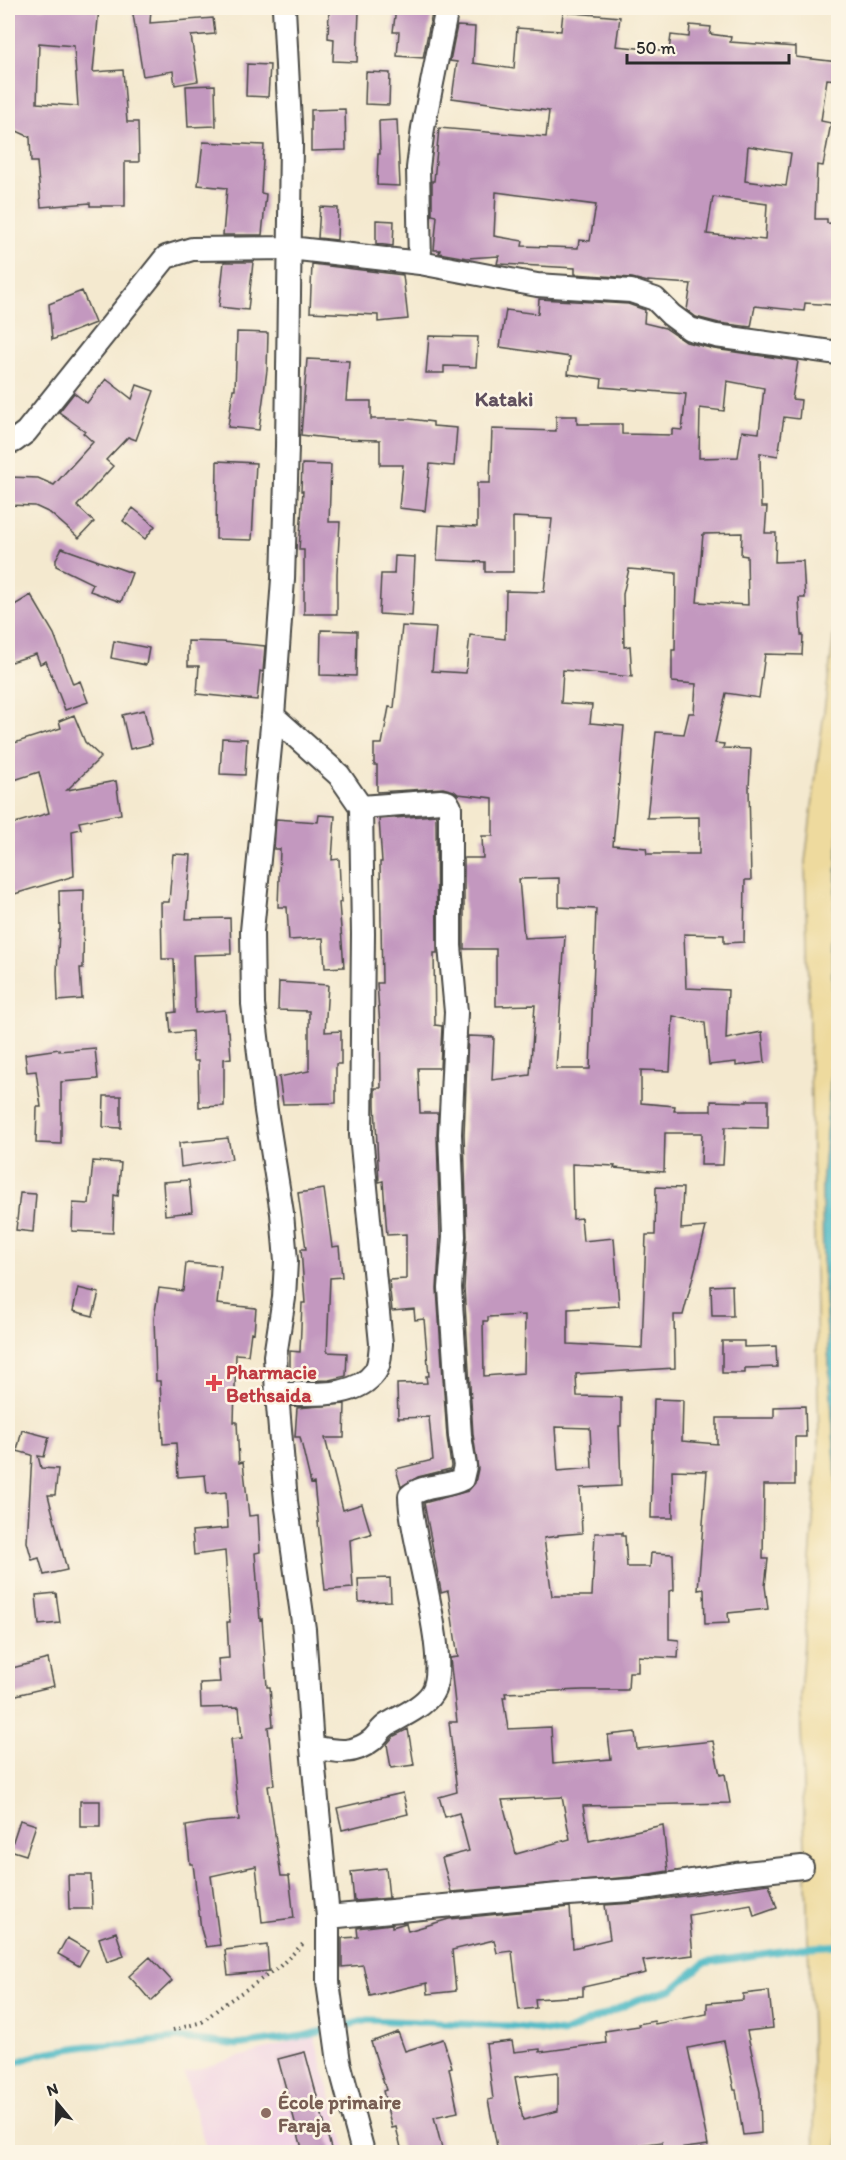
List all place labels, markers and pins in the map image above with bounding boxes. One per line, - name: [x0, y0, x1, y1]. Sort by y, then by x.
- place label: Pharmacie Bethsaida: [226, 1360, 317, 1407]
- marker: Pharmacie Bethsaida: [207, 1376, 221, 1390]
- place label: École primaire Faraja: [278, 2090, 401, 2138]
- marker: École primaire Faraja: [259, 2106, 273, 2120]

